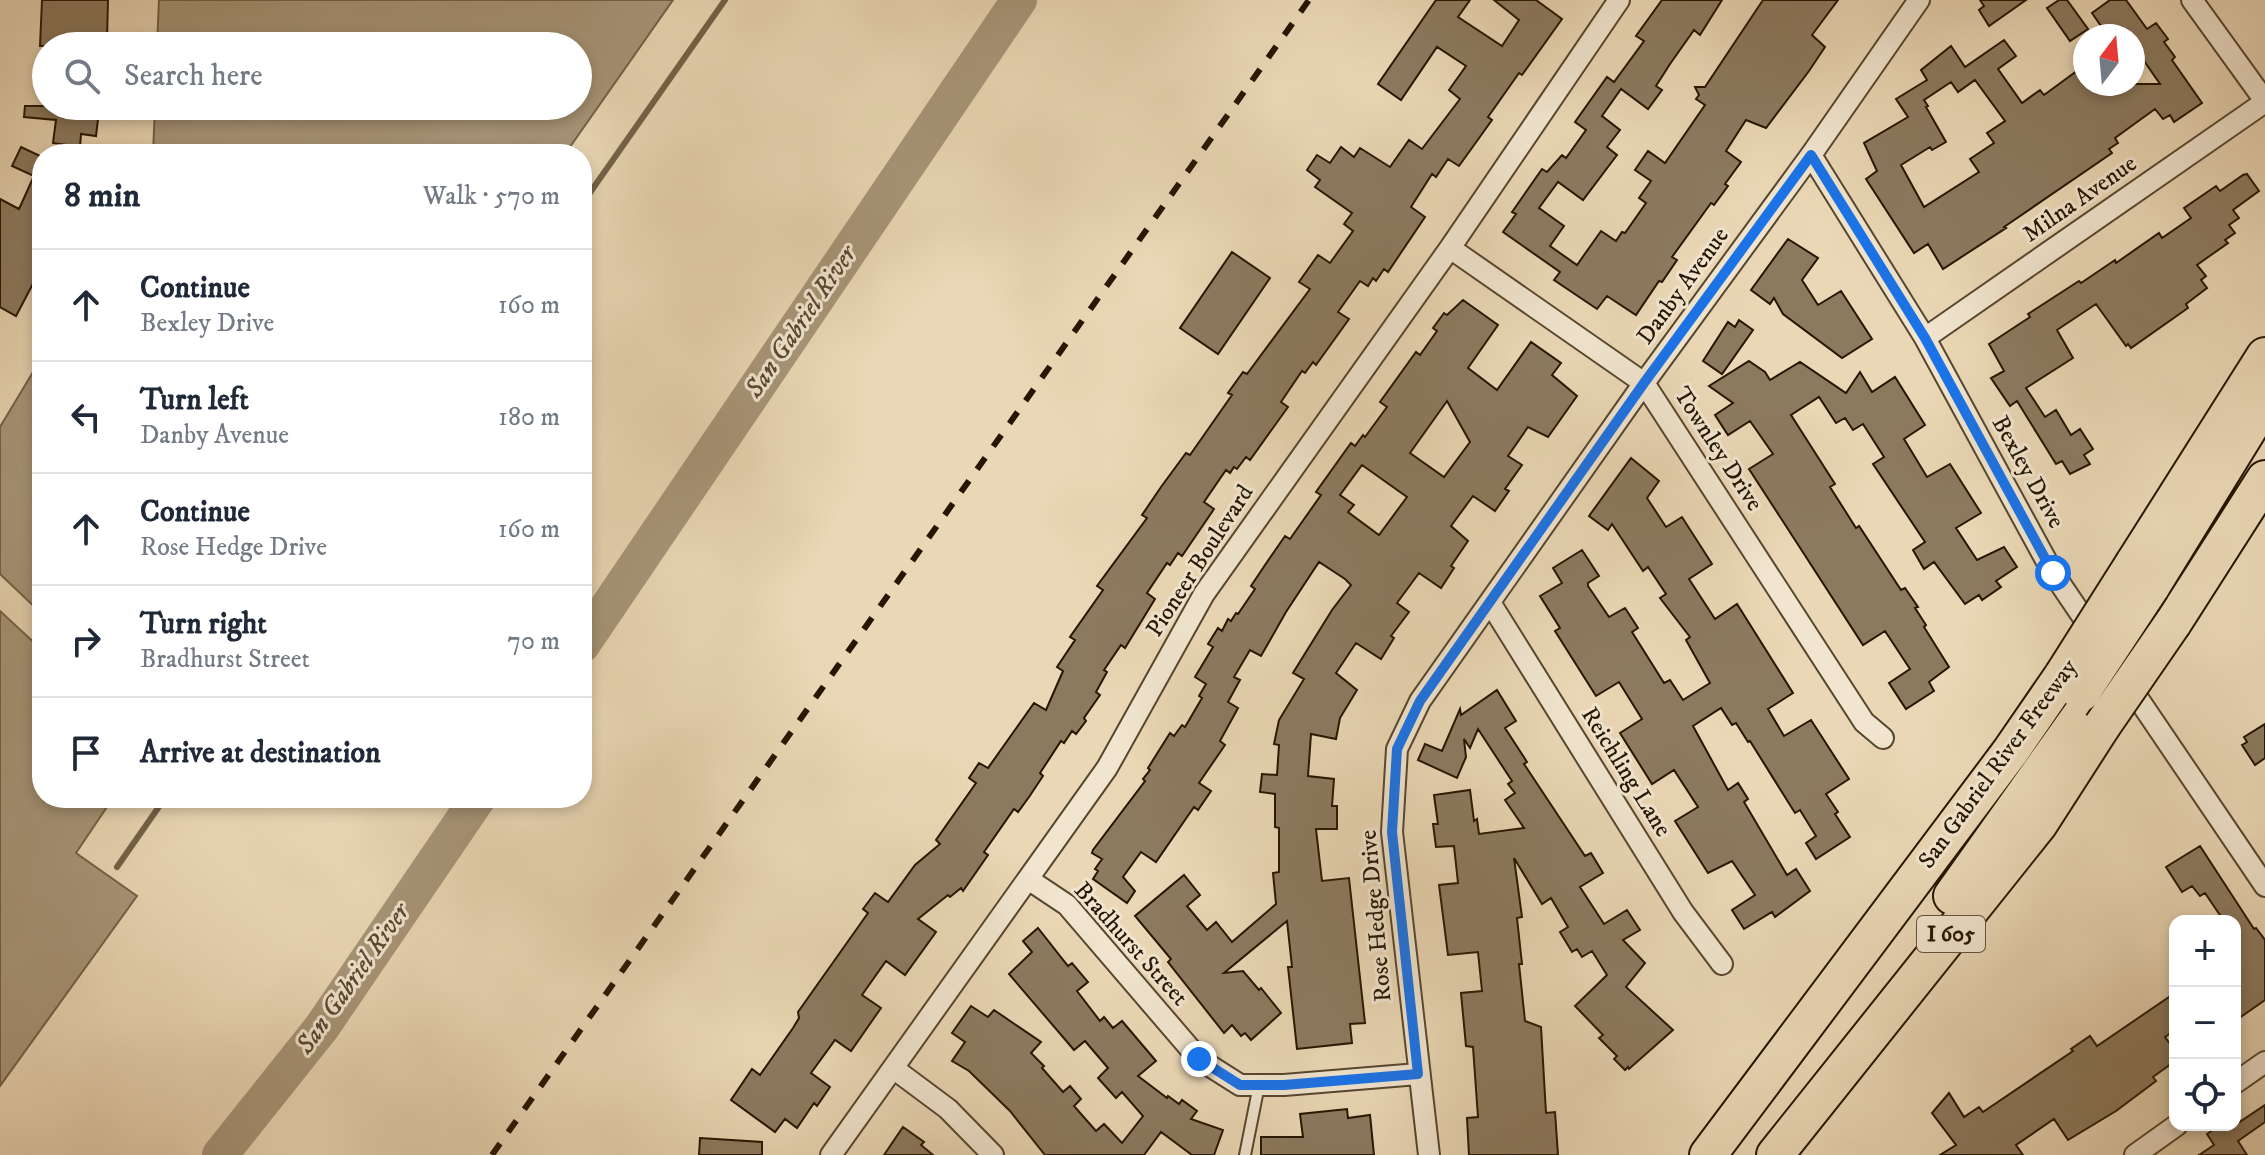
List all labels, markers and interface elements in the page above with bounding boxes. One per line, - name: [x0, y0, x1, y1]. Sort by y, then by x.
- north arrow: [2073, 24, 2145, 96]
- search box: [32, 32, 592, 120]
- icon: search: [60, 54, 104, 98]
- text: Search here: [124, 58, 263, 95]
- street label: Milna Avenue: [2017, 149, 2143, 249]
- text: 8 min: [64, 175, 140, 217]
- text: Walk · 570 m: [423, 180, 560, 213]
- street label: Danby Avenue: [1630, 221, 1736, 350]
- water label: San Gabriel River: [737, 238, 865, 405]
- text: Continue: [140, 270, 250, 307]
- icon: ahead: [64, 283, 108, 327]
- text: 160 m: [498, 289, 560, 322]
- text: Bexley Drive: [140, 307, 274, 340]
- street label: Townley Drive: [1667, 381, 1769, 517]
- text: Turn left: [140, 382, 249, 419]
- icon: left: [64, 395, 108, 439]
- text: 180 m: [498, 401, 560, 434]
- street label: Bexley Drive: [1985, 411, 2071, 534]
- text: Danby Avenue: [140, 419, 289, 452]
- street label: Pioneer Boulevard: [1140, 479, 1260, 643]
- text: Continue: [140, 494, 250, 531]
- icon: ahead: [64, 507, 108, 551]
- text: 160 m: [498, 513, 560, 546]
- text: Rose Hedge Drive: [140, 531, 327, 564]
- route start: [2035, 555, 2071, 591]
- text: Turn right: [140, 606, 267, 643]
- icon: right: [64, 619, 108, 663]
- text: 70 m: [507, 625, 560, 658]
- text: Bradhurst Street: [140, 643, 310, 676]
- street label: San Gabriel River Freeway: [1912, 653, 2084, 875]
- street label: Reichling Lane: [1574, 701, 1678, 843]
- icon: arrive: [64, 731, 108, 775]
- text: Arrive at destination: [140, 735, 381, 772]
- street label: Rose Hedge Drive: [1354, 829, 1398, 1003]
- street label: Bradhurst Street: [1067, 876, 1195, 1013]
- water label: San Gabriel River: [288, 896, 418, 1062]
- map controls: [2169, 915, 2241, 1131]
- button: +: [2169, 915, 2241, 987]
- road number: I 605: [1917, 916, 1985, 952]
- button: −: [2169, 987, 2241, 1059]
- route end: [1181, 1041, 1217, 1077]
- button: locate: [2169, 1059, 2241, 1131]

